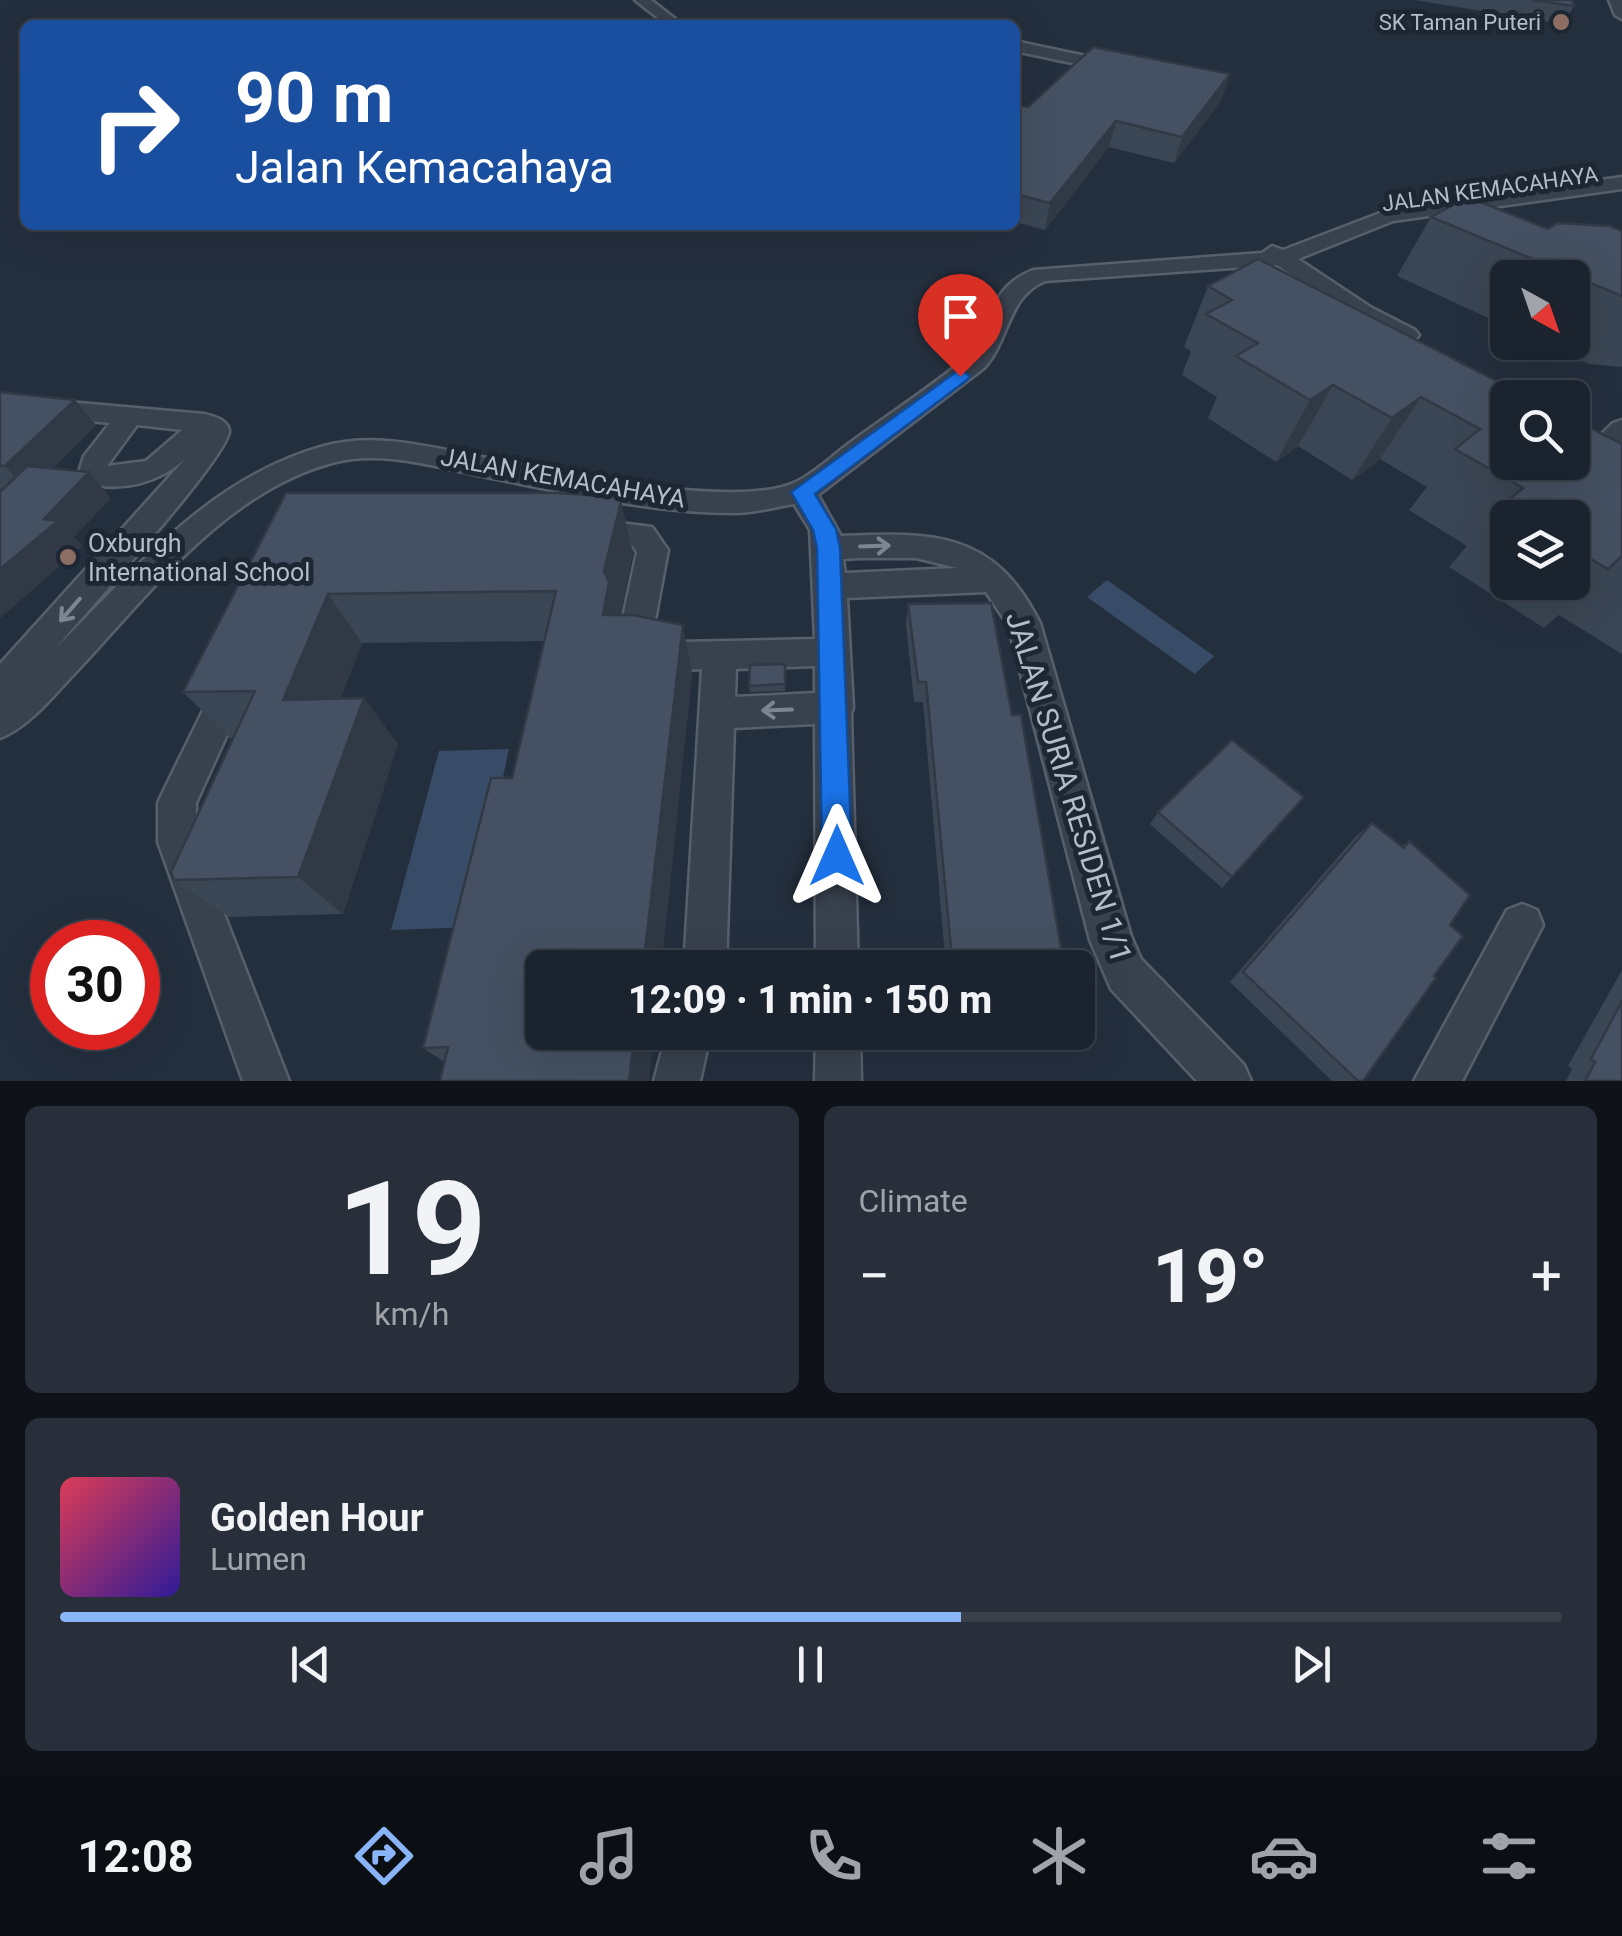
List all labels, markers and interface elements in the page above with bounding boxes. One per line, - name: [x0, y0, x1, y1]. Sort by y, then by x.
- place label: SK Taman Puteri: [1379, 10, 1541, 35]
- marker: SK Taman Puteri: [1550, 11, 1572, 33]
- text: 90 m: [235, 57, 393, 139]
- icon: right: [70, 60, 200, 190]
- text: Jalan Kemacahaya: [235, 141, 614, 194]
- street label: JALAN KEMACAHAYA: [1380, 161, 1600, 217]
- north arrow: [1490, 260, 1590, 360]
- map controls: [1490, 260, 1590, 600]
- pin: [918, 274, 1003, 377]
- icon: arrive: [933, 289, 988, 344]
- button: search: [1490, 380, 1590, 480]
- street label: JALAN KEMACAHAYA: [438, 442, 688, 514]
- button: layers: [1490, 500, 1590, 600]
- place label: Oxburgh International School: [88, 529, 310, 587]
- one-way arrow: [859, 536, 891, 555]
- marker: Oxburgh International School: [57, 546, 79, 568]
- one-way arrow: [58, 597, 81, 622]
- street label: JALAN SURIA RESIDEN 1/1: [999, 607, 1139, 967]
- one-way arrow: [762, 701, 794, 720]
- position arrow: [785, 804, 889, 908]
- speed limit sign: 30: [30, 920, 160, 1050]
- text: 12:09 · 1 min · 150 m: [628, 978, 992, 1022]
- text: 19: [337, 1153, 486, 1306]
- text: Climate: [859, 1182, 968, 1220]
- text: 19°: [1152, 1232, 1268, 1320]
- text: −: [859, 1244, 890, 1308]
- text: +: [1531, 1244, 1562, 1308]
- text: km/h: [374, 1295, 449, 1333]
- text: Golden Hour: [210, 1496, 424, 1540]
- text: Lumen: [210, 1540, 307, 1578]
- icon: previous: [283, 1637, 338, 1692]
- icon: pause: [783, 1637, 838, 1692]
- icon: next: [1284, 1637, 1339, 1692]
- icon: directions: [349, 1821, 419, 1891]
- icon: music: [574, 1821, 644, 1891]
- icon: phone: [799, 1821, 869, 1891]
- icon: climate: [1024, 1821, 1094, 1891]
- icon: car: [1249, 1821, 1319, 1891]
- icon: filters: [1474, 1821, 1544, 1891]
- text: 12:08: [78, 1830, 194, 1883]

